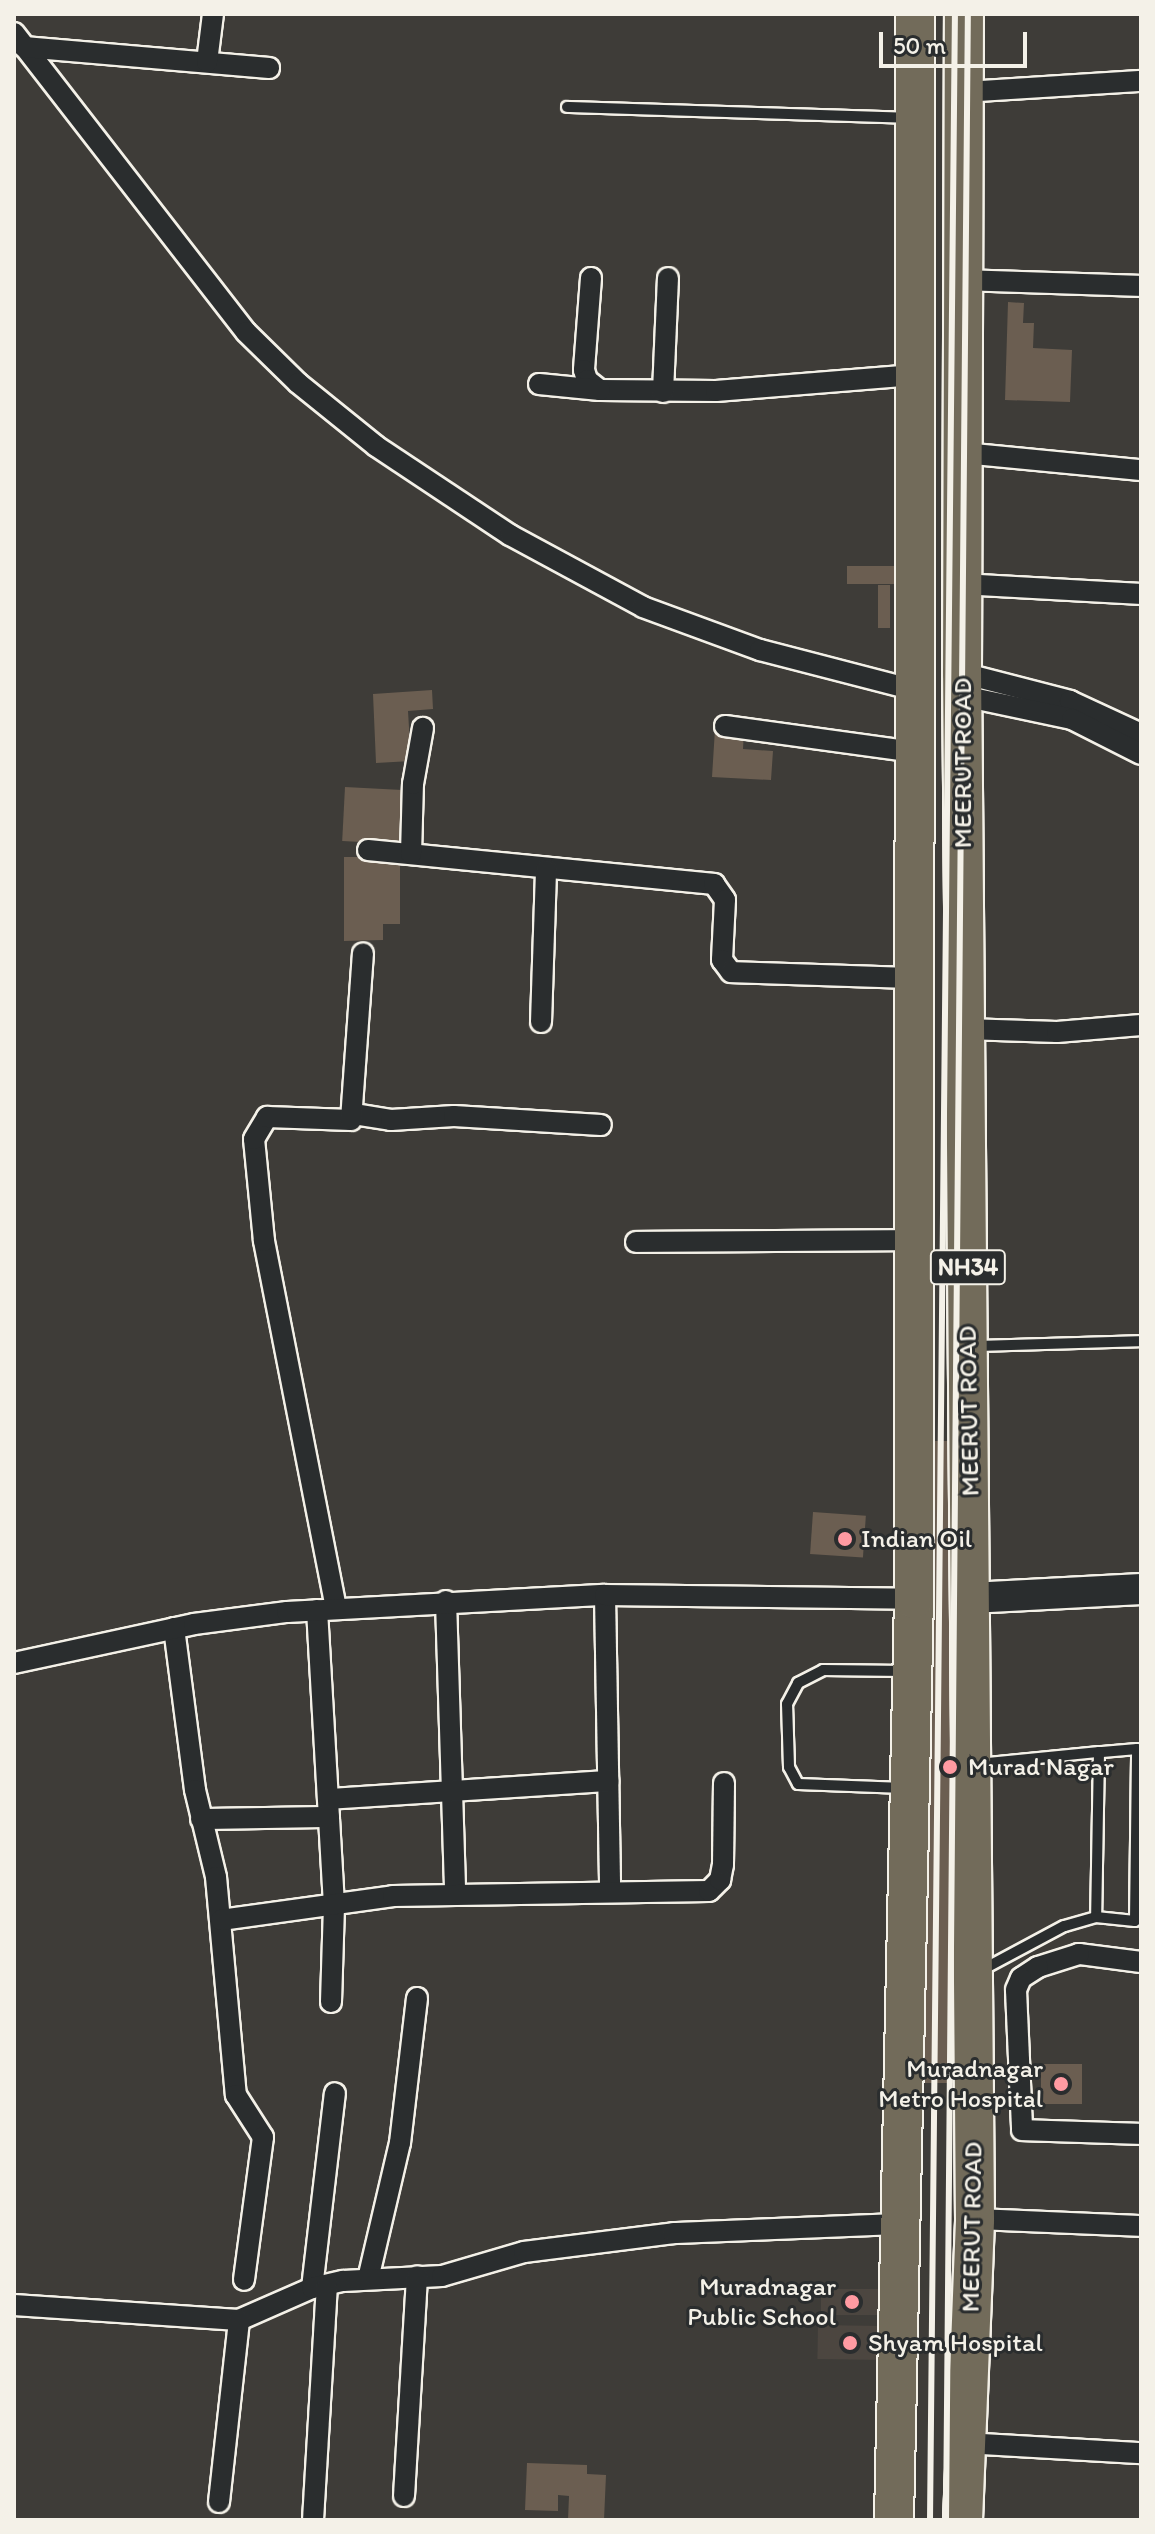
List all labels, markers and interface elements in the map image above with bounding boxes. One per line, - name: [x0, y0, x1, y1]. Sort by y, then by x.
- scale bar: [883, 16, 1031, 66]
- text: 50 m: [893, 31, 946, 60]
- street label: MEERUT ROAD: [947, 678, 979, 848]
- road number: NH34: [928, 1247, 1008, 1287]
- street label: MEERUT ROAD: [952, 1325, 986, 1497]
- place label: Indian Oil: [861, 1523, 972, 1555]
- marker: Indian Oil: [836, 1530, 854, 1548]
- place label: Murad Nagar: [968, 1751, 1113, 1783]
- marker: Murad Nagar: [939, 1756, 961, 1778]
- place label: Muradnagar Metro Hospital: [879, 2053, 1043, 2114]
- marker: Muradnagar Metro Hospital: [1050, 2073, 1072, 2095]
- street label: MEERUT ROAD: [955, 2141, 989, 2313]
- place label: Muradnagar Public School: [687, 2271, 836, 2332]
- marker: Muradnagar Public School: [843, 2293, 861, 2311]
- place label: Shyam Hospital: [868, 2327, 1043, 2359]
- marker: Shyam Hospital: [839, 2332, 861, 2354]

